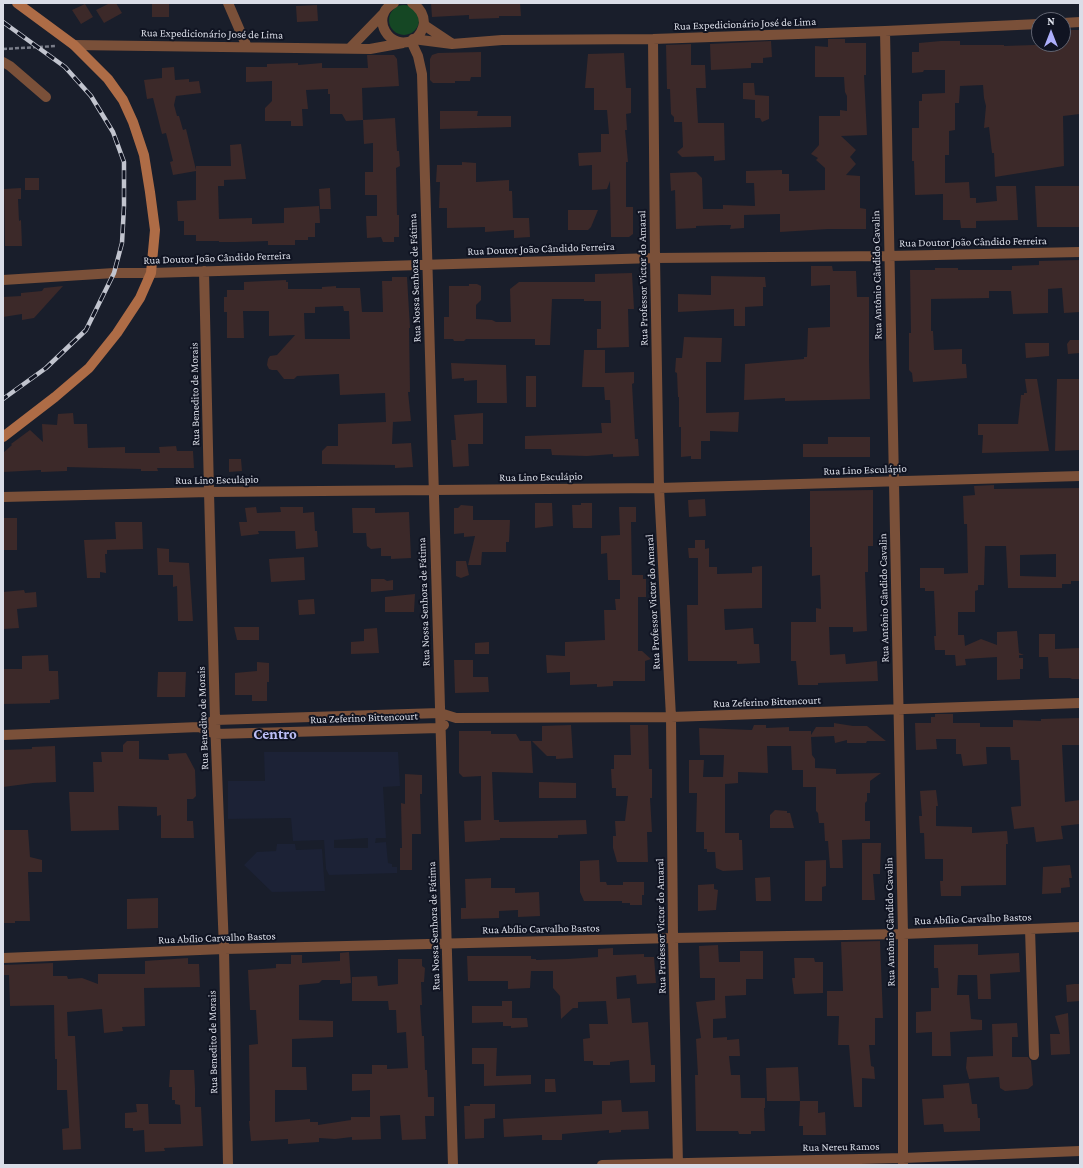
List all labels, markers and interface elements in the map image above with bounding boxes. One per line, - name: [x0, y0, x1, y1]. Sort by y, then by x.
- north arrow: [1031, 12, 1071, 52]
- street label: Rua Expedicionário José de Lima: [674, 15, 816, 33]
- text: N: [1047, 15, 1055, 27]
- street label: Rua Expedicionário José de Lima: [141, 26, 283, 42]
- street label: Rua Professor Victor do Amaral: [635, 210, 651, 346]
- street label: Rua Antônio Cândido Cavalin: [869, 210, 885, 340]
- street label: Rua Nossa Senhora de Fátima: [406, 213, 424, 343]
- street label: Rua Doutor João Cândido Ferreira: [899, 234, 1047, 250]
- street label: Rua Doutor João Cândido Ferreira: [467, 240, 615, 258]
- street label: Rua Doutor João Cândido Ferreira: [143, 249, 291, 267]
- street label: Rua Benedito de Morais: [187, 342, 203, 446]
- street label: Rua Lino Esculápio: [823, 462, 907, 478]
- street label: Rua Lino Esculápio: [499, 470, 583, 484]
- street label: Rua Lino Esculápio: [175, 473, 259, 487]
- street label: Rua Antônio Cândido Cavalin: [876, 533, 892, 663]
- street label: Rua Professor Victor do Amaral: [643, 534, 663, 670]
- street label: Rua Nossa Senhora de Fátima: [415, 537, 433, 667]
- street label: Rua Benedito de Morais: [195, 666, 211, 770]
- street label: Rua Zeferino Bittencourt: [713, 694, 821, 710]
- street label: Rua Zeferino Bittencourt: [310, 710, 418, 726]
- district label: Centro: [253, 725, 297, 743]
- street label: Rua Antônio Cândido Cavalin: [882, 857, 898, 987]
- street label: Rua Professor Victor do Amaral: [653, 858, 669, 994]
- street label: Rua Nossa Senhora de Fátima: [425, 861, 443, 991]
- street label: Rua Abílio Carvalho Bastos: [914, 910, 1032, 928]
- street label: Rua Abílio Carvalho Bastos: [482, 921, 600, 937]
- street label: Rua Abílio Carvalho Bastos: [158, 929, 276, 947]
- street label: Rua Benedito de Morais: [205, 990, 221, 1094]
- street label: Rua Nereu Ramos: [802, 1140, 880, 1154]

